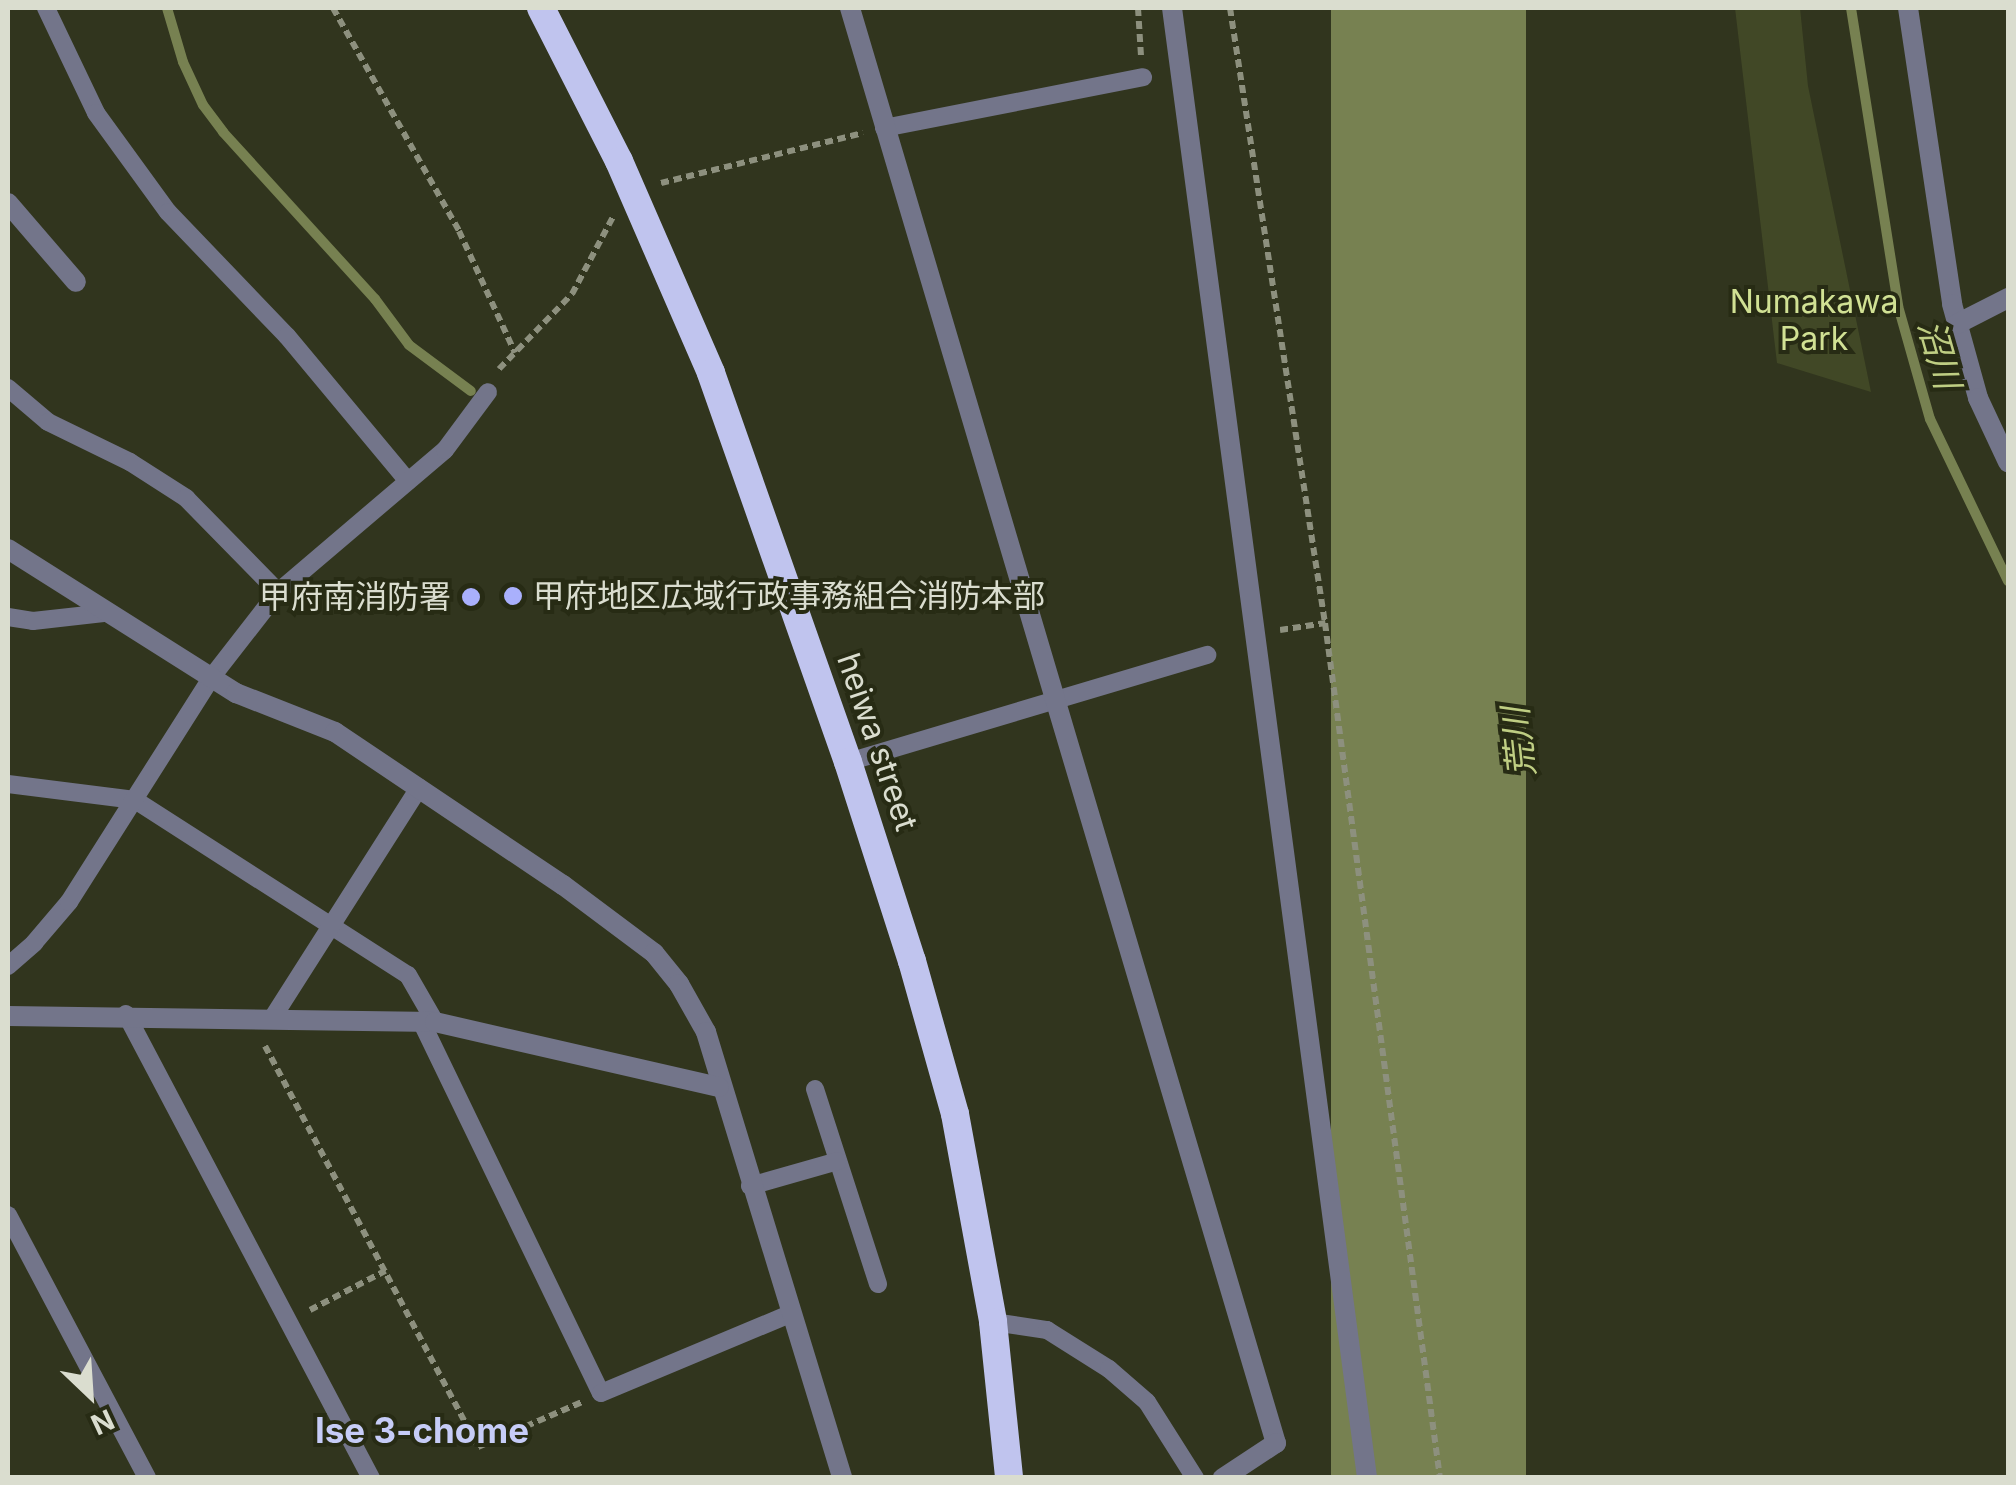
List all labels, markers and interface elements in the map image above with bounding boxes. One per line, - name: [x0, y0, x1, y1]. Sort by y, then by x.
- park label: Numakawa Park: [1730, 284, 1898, 359]
- water label: 沼川: [1910, 315, 1970, 393]
- place label: 甲府地区広域行政事務組合消防本部: [533, 577, 1045, 615]
- place label: 甲府南消防署: [259, 578, 451, 616]
- marker: 甲府地区広域行政事務組合消防本部: [502, 585, 524, 607]
- marker: 甲府南消防署: [460, 586, 482, 608]
- street label: heiwa street: [829, 648, 925, 836]
- water label: 荒川: [1493, 705, 1543, 779]
- north arrow: [40, 1345, 140, 1445]
- text: N: [86, 1402, 120, 1442]
- district label: Ise 3-chome: [315, 1409, 529, 1451]

